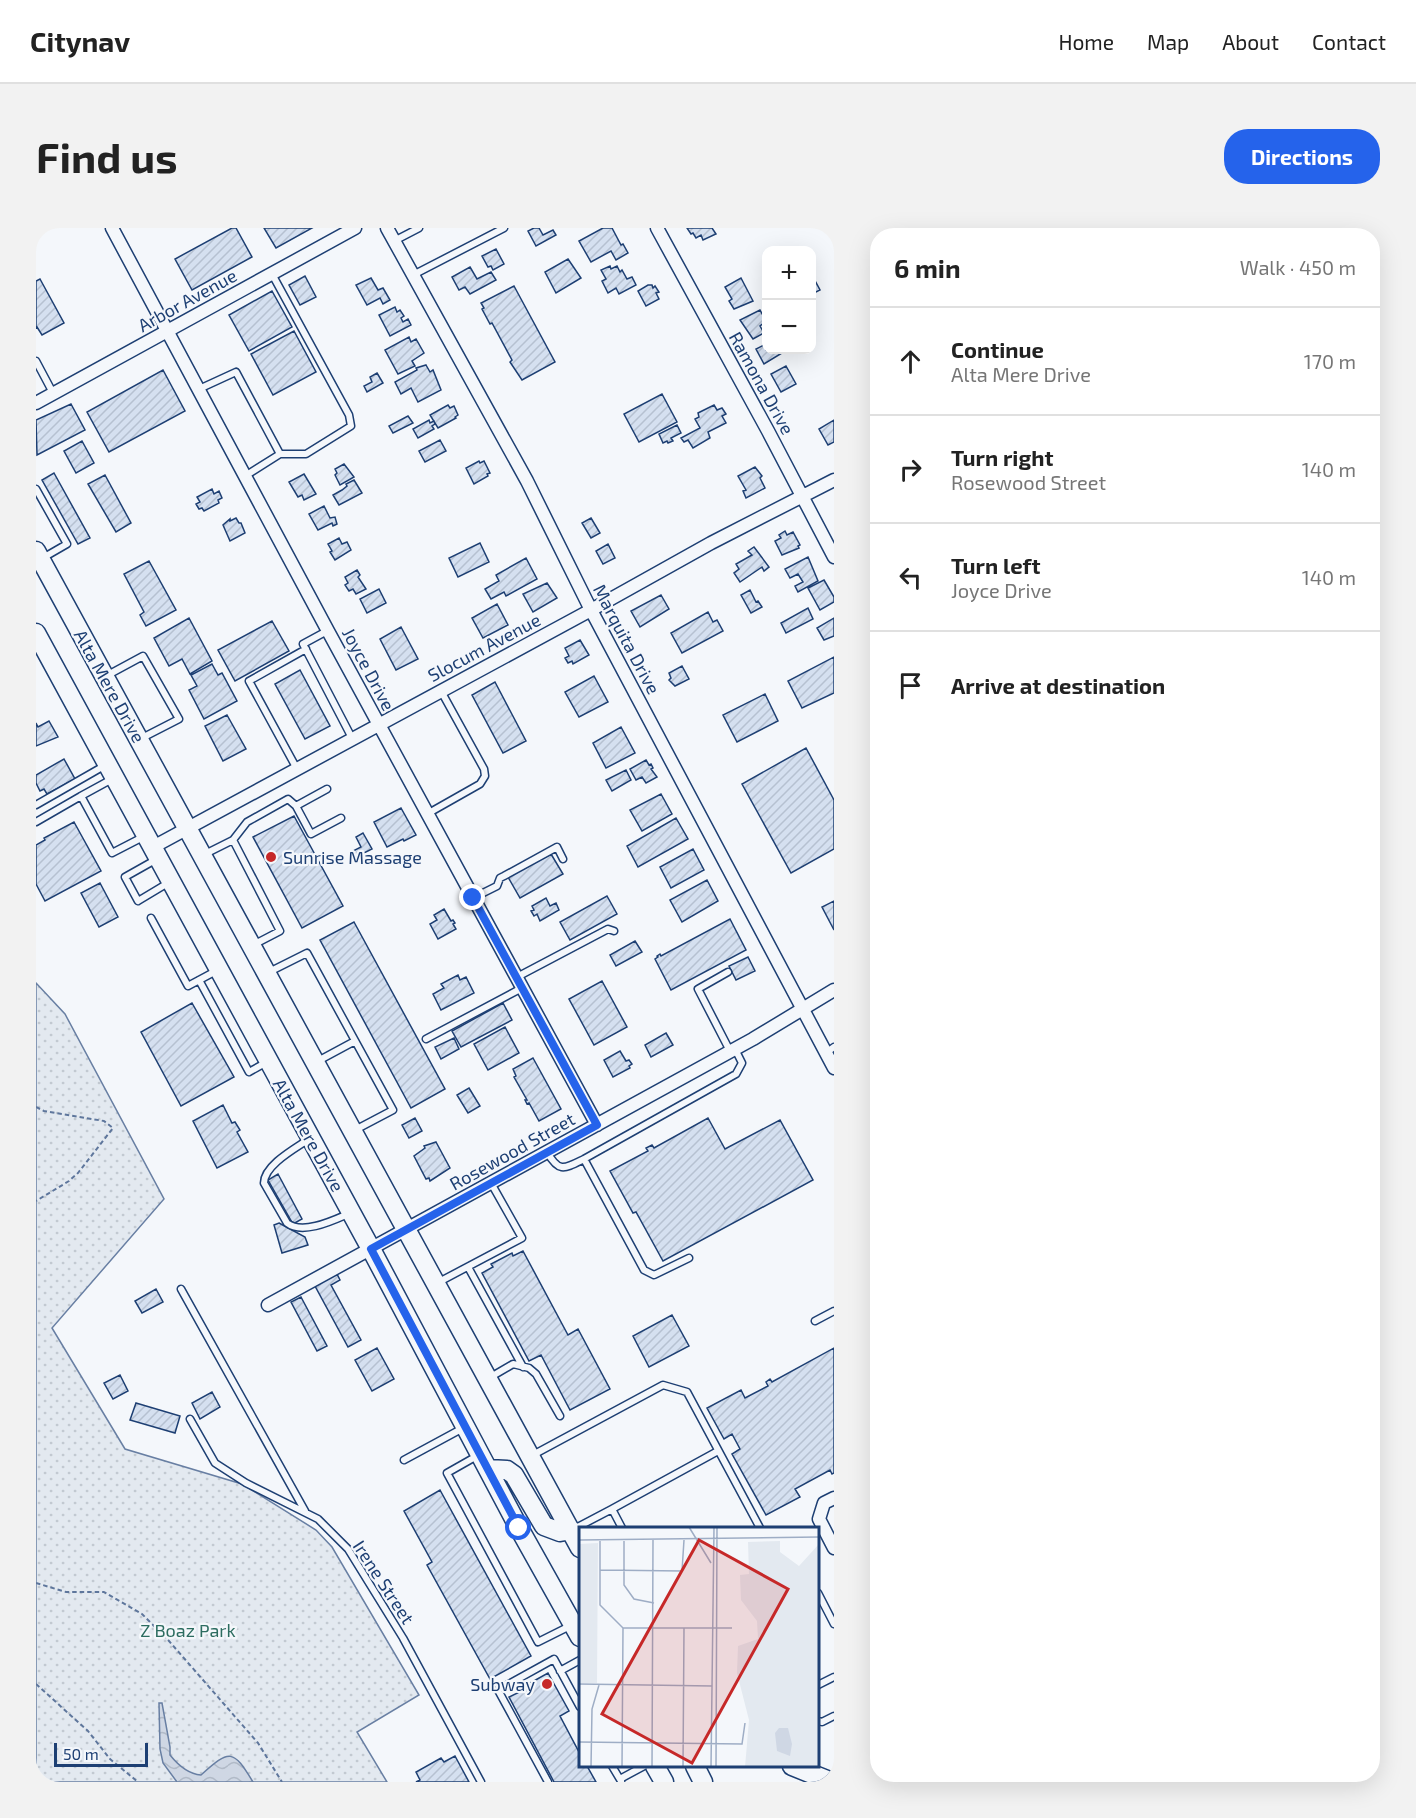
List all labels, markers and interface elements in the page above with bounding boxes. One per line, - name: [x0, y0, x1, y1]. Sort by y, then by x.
- text: Citynav: [30, 24, 130, 58]
- text: Home: [1058, 29, 1114, 54]
- text: Map: [1147, 29, 1189, 54]
- text: About: [1222, 29, 1279, 54]
- text: Contact: [1312, 29, 1386, 54]
- button: Directions: [1224, 129, 1380, 184]
- text: Find us: [36, 131, 178, 181]
- map controls: [762, 246, 816, 354]
- button: +: [762, 246, 816, 300]
- text: 6 min: [894, 252, 961, 283]
- text: Walk · 450 m: [1240, 255, 1356, 279]
- street label: Arbor Avenue: [134, 264, 240, 336]
- button: −: [762, 300, 816, 354]
- street label: Ramona Drive: [725, 328, 799, 438]
- text: Continue: [951, 336, 1044, 362]
- icon: ahead: [894, 345, 927, 378]
- text: 170 m: [1304, 349, 1356, 373]
- text: Alta Mere Drive: [951, 362, 1091, 386]
- text: Turn right: [951, 444, 1053, 470]
- icon: right: [894, 453, 927, 486]
- text: 140 m: [1302, 457, 1356, 481]
- text: Rosewood Street: [951, 470, 1106, 494]
- text: Turn left: [951, 552, 1040, 578]
- icon: left: [894, 561, 927, 594]
- text: 140 m: [1302, 565, 1356, 589]
- text: Joyce Drive: [951, 578, 1052, 602]
- street label: Marquita Drive: [589, 580, 665, 698]
- street label: Slocum Avenue: [424, 608, 544, 686]
- street label: Joyce Drive: [338, 624, 400, 714]
- street label: Alta Mere Drive: [70, 626, 150, 746]
- icon: arrive: [894, 669, 927, 702]
- text: Arrive at destination: [951, 672, 1165, 698]
- place label: Sunrise Massage: [283, 846, 422, 868]
- marker: Sunrise Massage: [264, 850, 278, 864]
- route end: [459, 884, 485, 910]
- street label: Alta Mere Drive: [269, 1075, 349, 1195]
- street label: Rosewood Street: [446, 1107, 579, 1194]
- route start: [505, 1514, 531, 1540]
- inset map: [579, 1527, 819, 1767]
- street label: Irene Street: [349, 1536, 419, 1628]
- park label: Z Boaz Park: [140, 1619, 236, 1641]
- place label: Subway: [470, 1673, 535, 1695]
- marker: Subway: [540, 1677, 554, 1691]
- scale bar: [54, 1740, 148, 1768]
- text: 50 m: [63, 1744, 99, 1763]

